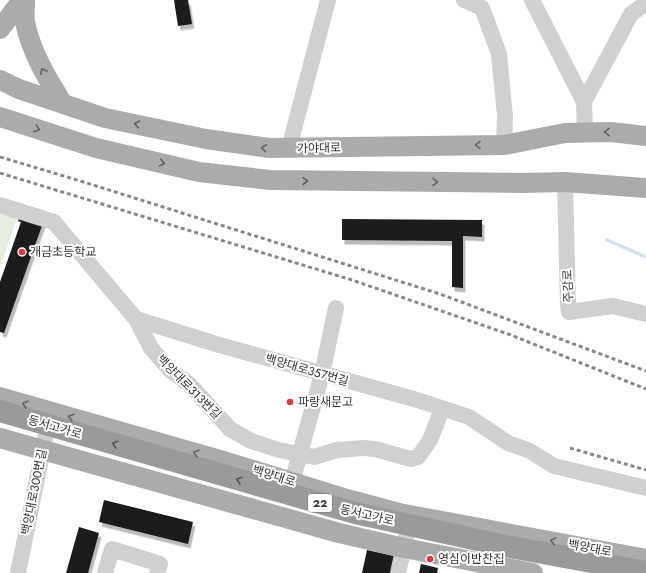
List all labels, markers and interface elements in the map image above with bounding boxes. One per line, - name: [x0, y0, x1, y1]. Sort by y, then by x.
- one-way arrow: [40, 67, 47, 75]
- one-way arrow: [134, 121, 140, 129]
- one-way arrow: [33, 124, 40, 133]
- one-way arrow: [604, 128, 610, 136]
- street label: 가야대로: [297, 139, 341, 157]
- one-way arrow: [475, 141, 481, 149]
- one-way arrow: [261, 144, 268, 153]
- one-way arrow: [159, 159, 166, 167]
- one-way arrow: [302, 177, 308, 185]
- one-way arrow: [432, 178, 438, 186]
- place label: 개금초등학교: [30, 243, 96, 261]
- marker: 개금초등학교: [17, 247, 27, 257]
- street label: 주감로: [558, 269, 578, 303]
- street label: 백양대로357번길: [263, 350, 351, 390]
- street label: 백양대로313번길: [153, 351, 225, 423]
- place label: 파랑새문고: [298, 393, 353, 411]
- marker: 파랑새문고: [285, 397, 295, 407]
- one-way arrow: [22, 400, 29, 409]
- street label: 동서고가로: [26, 411, 84, 443]
- one-way arrow: [68, 413, 75, 422]
- one-way arrow: [111, 440, 118, 449]
- street label: 백양대로300번길: [17, 447, 51, 537]
- one-way arrow: [193, 449, 200, 458]
- street label: 백양대로: [250, 461, 298, 491]
- one-way arrow: [236, 476, 243, 485]
- road number: 22: [308, 494, 332, 512]
- street label: 동서고가로: [338, 500, 396, 530]
- street label: 백양대로: [567, 535, 613, 561]
- one-way arrow: [550, 537, 556, 546]
- place label: 영심이반찬집: [438, 550, 504, 568]
- marker: 영심이반찬집: [425, 554, 435, 564]

